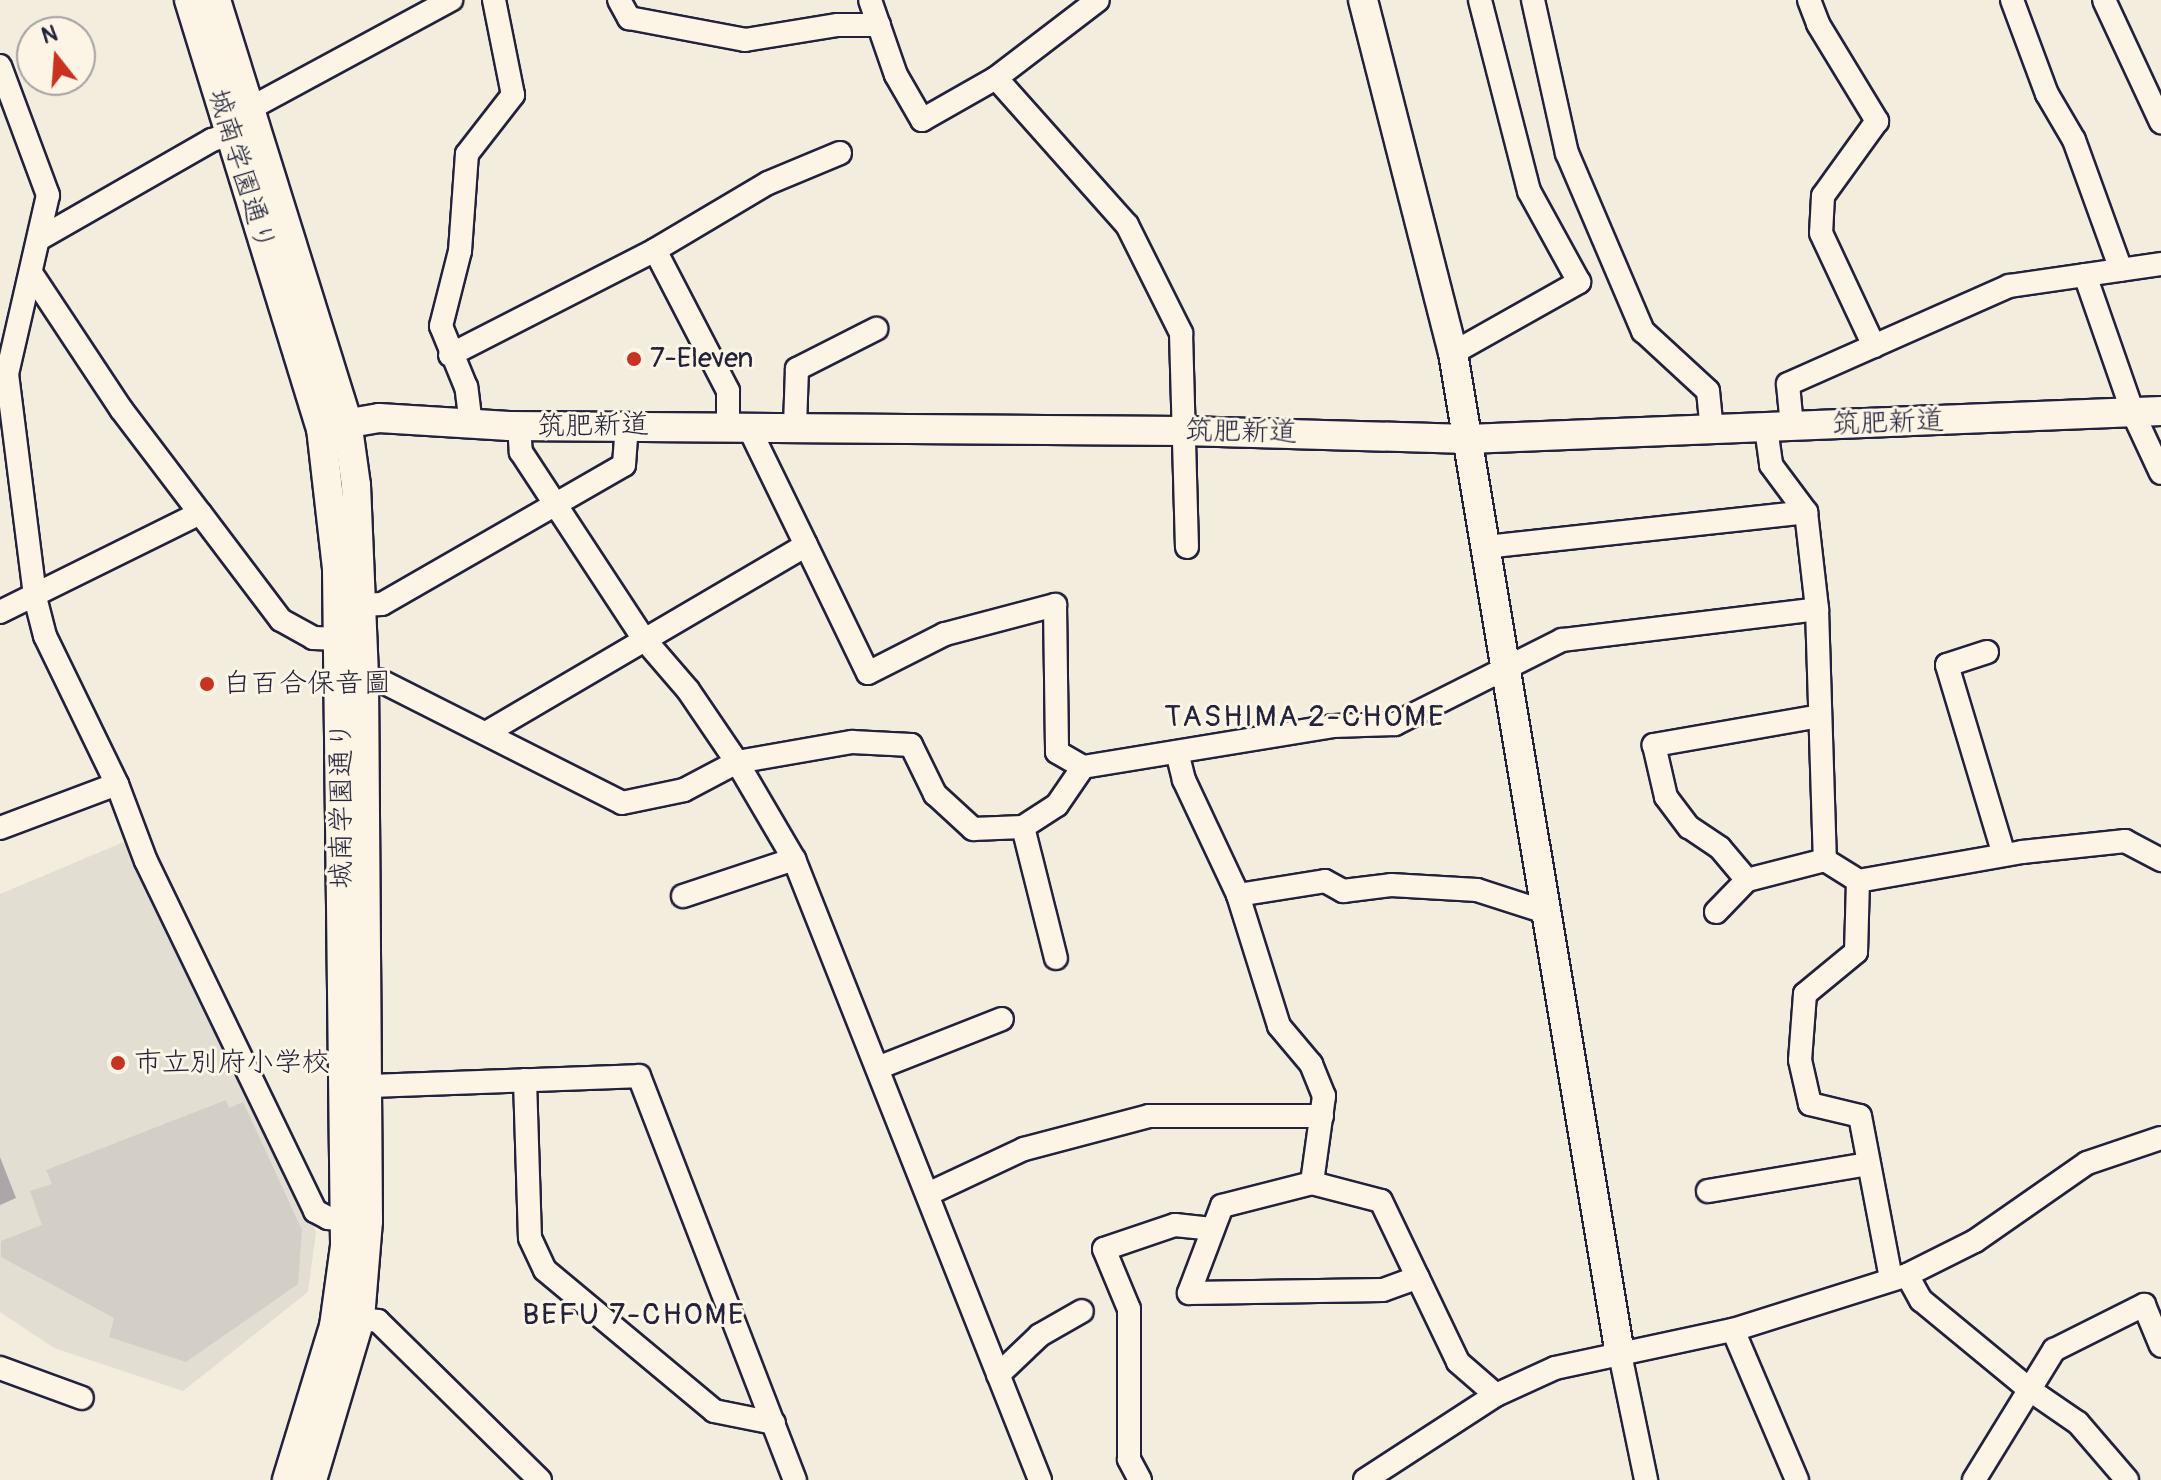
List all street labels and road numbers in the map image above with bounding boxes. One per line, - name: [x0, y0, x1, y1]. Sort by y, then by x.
- street label: 城南学園通り: [200, 85, 282, 255]
- street label: 筑肥新道: [1831, 404, 1945, 442]
- street label: 筑肥新道: [537, 408, 649, 444]
- street label: 筑肥新道: [1185, 414, 1297, 450]
- street label: 城南学園通り: [325, 721, 359, 889]

